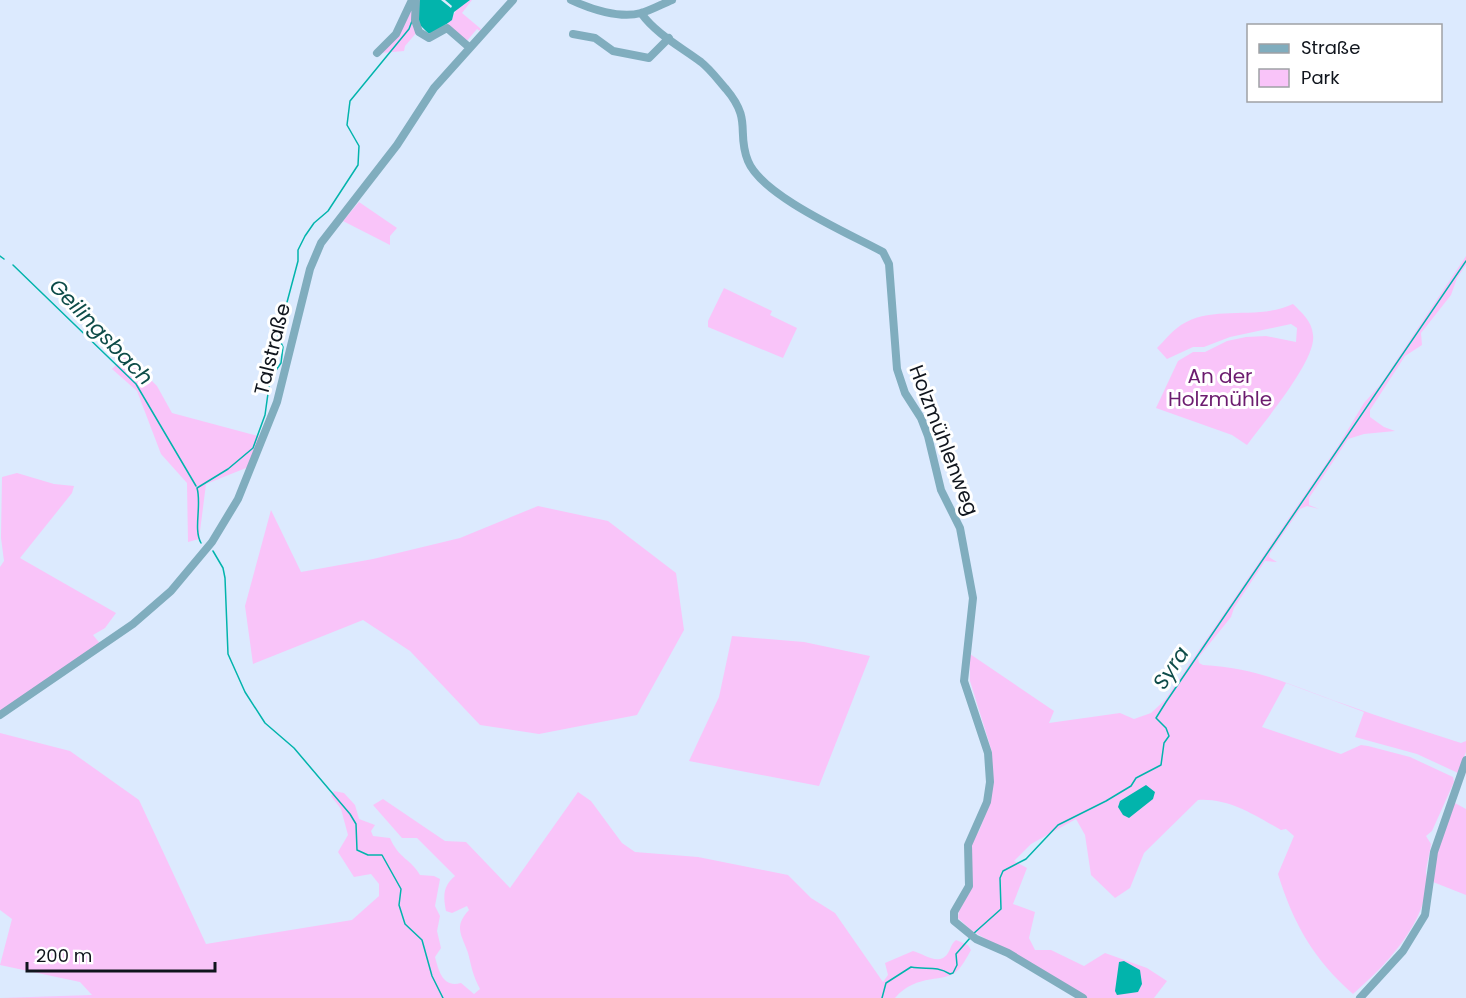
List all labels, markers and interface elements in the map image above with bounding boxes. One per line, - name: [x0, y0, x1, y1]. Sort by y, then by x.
- legend: [1247, 24, 1442, 102]
- text: Straße: [1301, 35, 1360, 60]
- text: Park: [1301, 65, 1340, 90]
- water label: Geilingsbach: [43, 272, 160, 391]
- street label: Talstraße: [247, 300, 297, 398]
- street label: Holzmühlenweg: [902, 361, 986, 519]
- park label: An der Holzmühle: [1168, 362, 1272, 413]
- water label: Syra: [1146, 641, 1195, 695]
- scale bar: [27, 935, 214, 973]
- text: 200 m: [36, 943, 92, 968]

